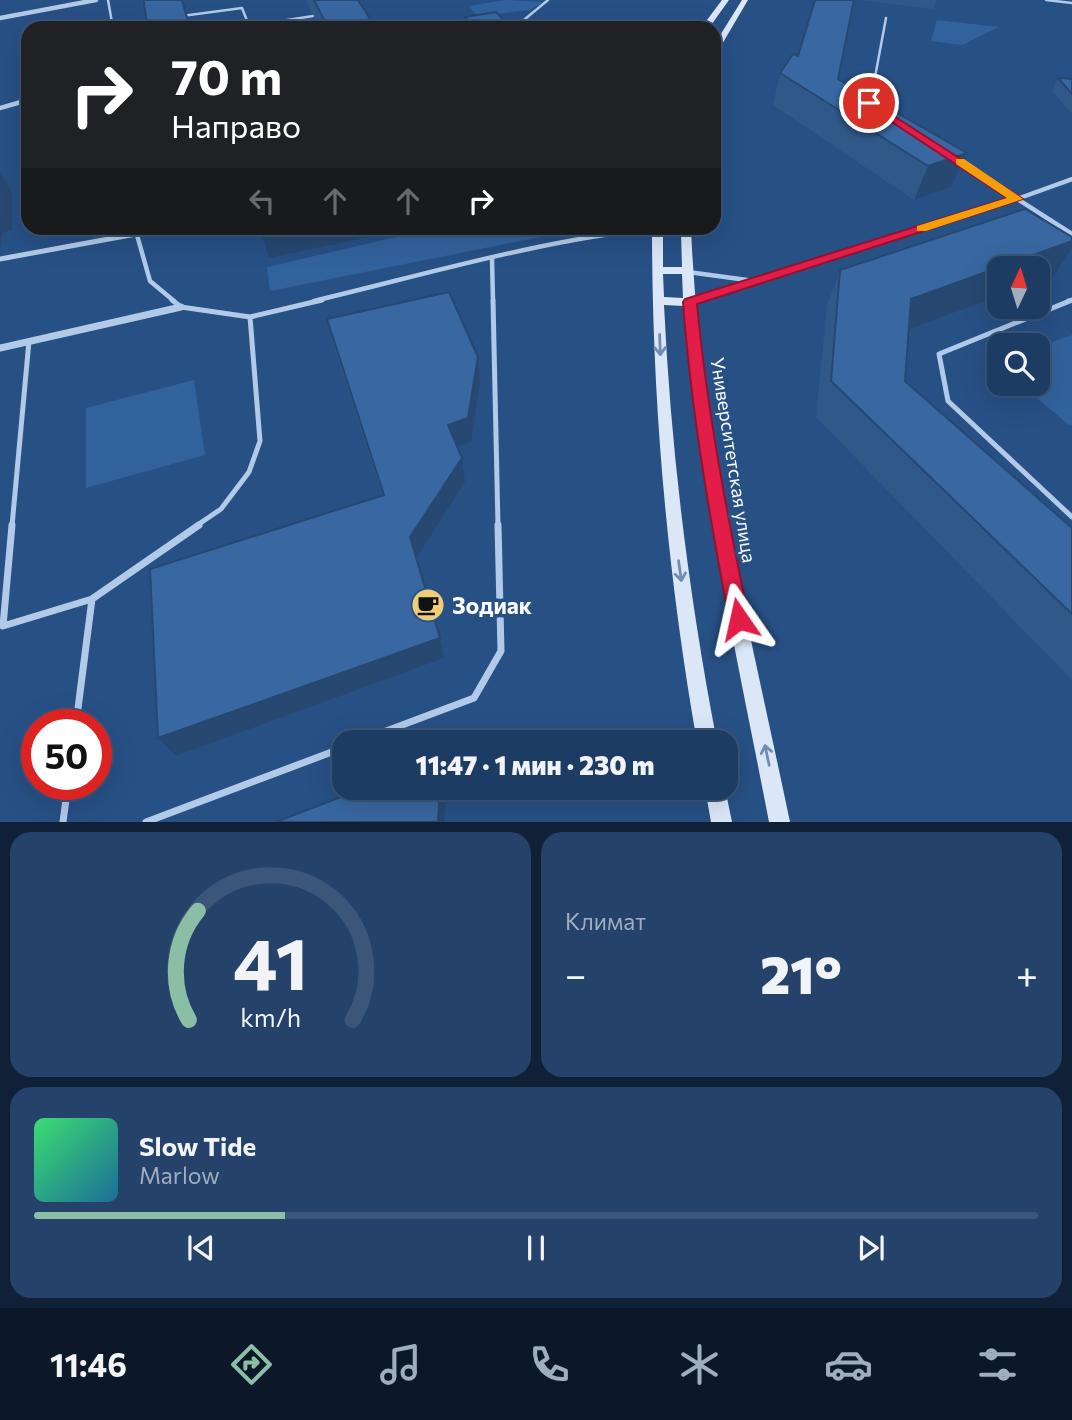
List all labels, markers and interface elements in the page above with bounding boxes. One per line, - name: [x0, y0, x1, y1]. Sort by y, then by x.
- text: 70 m: [171, 45, 282, 105]
- icon: right: [56, 49, 147, 140]
- pin: [839, 73, 899, 133]
- icon: arrive: [850, 84, 888, 122]
- text: Направо: [171, 105, 301, 145]
- icon: left: [243, 182, 281, 220]
- icon: ahead: [316, 182, 354, 220]
- icon: ahead: [389, 182, 427, 220]
- icon: right: [462, 182, 500, 220]
- north arrow: [987, 256, 1050, 318]
- map controls: [987, 256, 1050, 396]
- one-way arrow: [653, 333, 666, 356]
- button: search: [987, 333, 1050, 396]
- street label: Университетская улица: [706, 356, 762, 564]
- one-way arrow: [674, 559, 687, 582]
- position arrow: [702, 582, 776, 656]
- cafe icon: Зодиак: [409, 586, 447, 624]
- place label: Зодиак: [452, 591, 532, 619]
- speed limit sign: 50: [21, 709, 112, 800]
- one-way arrow: [759, 744, 773, 767]
- text: 11:47 · 1 мин · 230 m: [416, 749, 654, 780]
- text: Климат: [565, 907, 646, 935]
- text: 41: [233, 917, 308, 1006]
- text: 21°: [760, 941, 842, 1005]
- text: −: [565, 950, 587, 997]
- text: +: [1016, 950, 1038, 997]
- text: km/h: [240, 1002, 301, 1032]
- text: Slow Tide: [139, 1130, 256, 1161]
- text: Marlow: [139, 1161, 220, 1189]
- icon: previous: [182, 1229, 220, 1267]
- icon: pause: [517, 1229, 555, 1267]
- icon: next: [852, 1229, 890, 1267]
- icon: directions: [227, 1340, 276, 1389]
- icon: music: [376, 1340, 425, 1389]
- icon: phone: [525, 1340, 574, 1389]
- icon: climate: [675, 1340, 724, 1389]
- icon: car: [824, 1340, 873, 1389]
- icon: filters: [973, 1340, 1022, 1389]
- text: 11:46: [50, 1344, 127, 1384]

